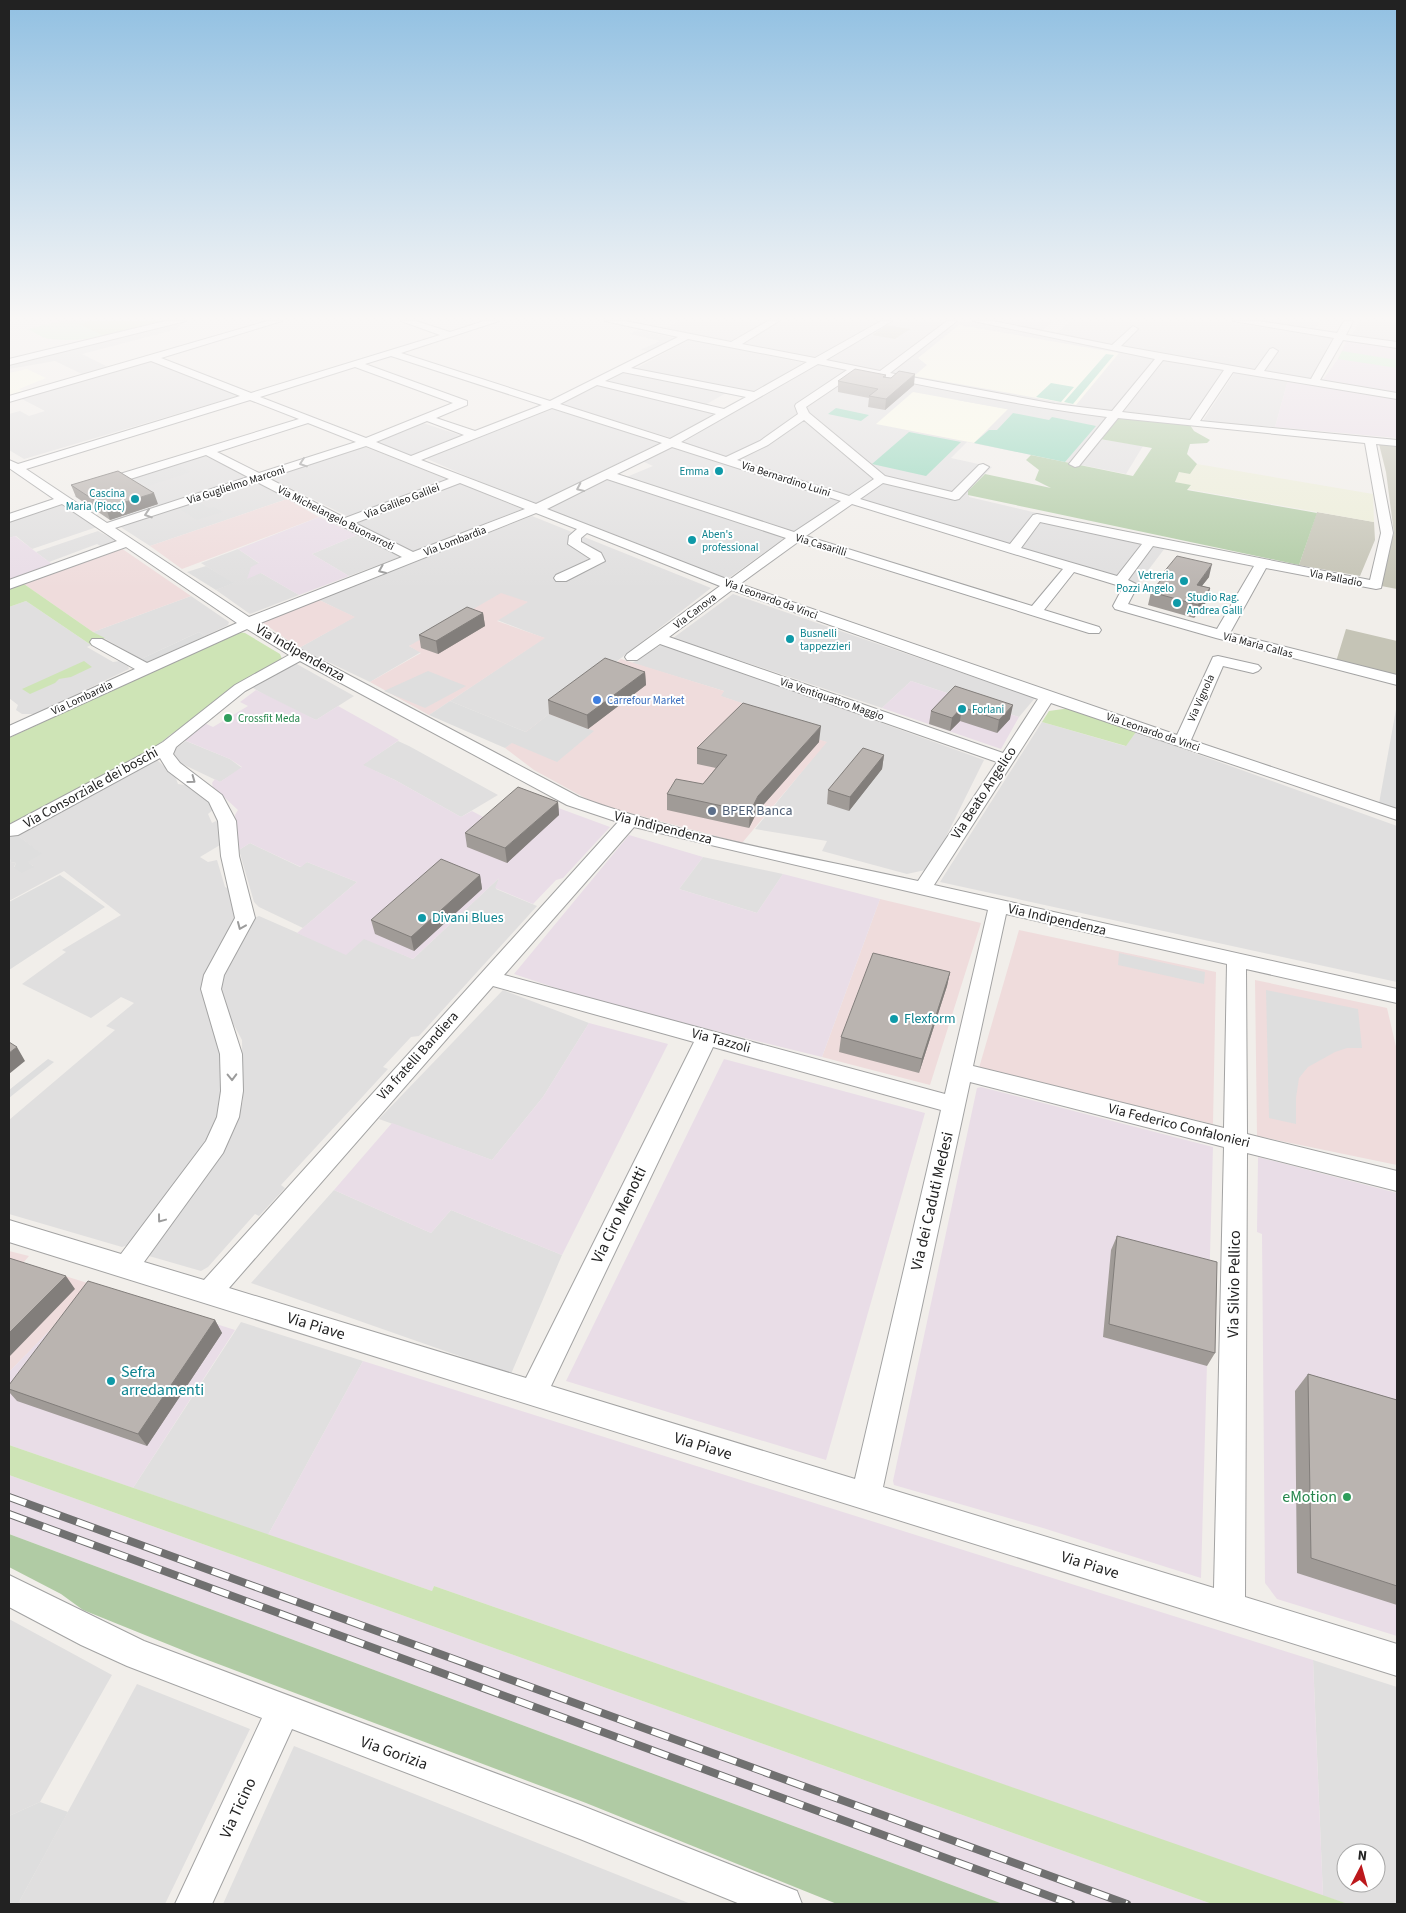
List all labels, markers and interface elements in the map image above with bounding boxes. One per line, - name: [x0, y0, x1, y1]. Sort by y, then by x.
- one-way arrow: [299, 457, 308, 467]
- street label: Via Bernardino Luini: [740, 458, 832, 500]
- street label: Via Guglielmo Marconi: [185, 462, 287, 508]
- place label: Emma: [679, 464, 709, 479]
- marker: Emma: [713, 465, 725, 477]
- street label: Via Galileo Galilei: [362, 480, 442, 522]
- street label: Via Michelangelo Buonarroti: [275, 482, 397, 554]
- one-way arrow: [577, 482, 586, 492]
- place label: Cascina Maria (Piocc): [66, 486, 125, 514]
- marker: Cascina Maria (Piocc): [129, 493, 141, 505]
- one-way arrow: [145, 508, 153, 518]
- street label: Via Lombardia: [422, 522, 488, 560]
- place label: Aben's professional: [702, 527, 759, 555]
- street label: Via Casarilli: [793, 530, 849, 560]
- marker: Aben's professional: [686, 534, 698, 546]
- one-way arrow: [378, 564, 386, 574]
- street label: Via Palladio: [1308, 566, 1364, 590]
- place label: Vetreria Pozzi Angelo: [1116, 568, 1174, 596]
- street label: Via Leonardo da Vinci: [722, 575, 820, 623]
- marker: Vetreria Pozzi Angelo: [1178, 575, 1190, 587]
- street label: Via Canova: [670, 590, 720, 632]
- place label: Studio Rag. Andrea Galli: [1187, 590, 1243, 618]
- marker: Studio Rag. Andrea Galli: [1171, 597, 1183, 609]
- street label: Via Indipendenza: [251, 619, 349, 687]
- place label: Busnelli tappezzieri: [800, 626, 851, 654]
- street label: Via Maria Callas: [1222, 629, 1295, 662]
- marker: Busnelli tappezzieri: [784, 633, 796, 645]
- street label: Via Vignola: [1184, 672, 1218, 724]
- street label: Via Ventiquattro Maggio: [778, 674, 886, 724]
- street label: Via Lombardia: [49, 677, 115, 719]
- place label: Carrefour Market: [607, 693, 685, 708]
- marker: Carrefour Market: [591, 694, 603, 706]
- place label: Forlani: [972, 702, 1004, 717]
- marker: Forlani: [956, 703, 968, 715]
- street label: Via Leonardo da Vinci: [1104, 709, 1202, 755]
- place label: Crossfit Meda: [238, 711, 300, 726]
- marker: Crossfit Meda: [222, 712, 234, 724]
- street label: Via Consorziale dei boschi: [20, 743, 162, 833]
- street label: Via Beato Angelico: [946, 743, 1022, 843]
- one-way arrow: [187, 774, 196, 783]
- place label: BPER Banca: [722, 801, 793, 821]
- marker: BPER Banca: [706, 805, 718, 817]
- street label: Via Indipendenza: [612, 806, 714, 850]
- street label: Via Indipendenza: [1006, 899, 1108, 941]
- place label: Divani Blues: [432, 908, 504, 928]
- marker: Divani Blues: [416, 912, 428, 924]
- one-way arrow: [237, 921, 248, 930]
- street label: Via fratelli Bandiera: [373, 1007, 463, 1105]
- place label: Flexform: [904, 1009, 956, 1029]
- marker: Flexform: [888, 1013, 900, 1025]
- street label: Via Tazzoli: [689, 1024, 753, 1058]
- one-way arrow: [227, 1074, 237, 1082]
- street label: Via Federico Confalonieri: [1106, 1099, 1252, 1153]
- street label: Via dei Caduti Medesi: [905, 1129, 959, 1273]
- street label: Via Ciro Menotti: [586, 1163, 652, 1267]
- one-way arrow: [159, 1213, 167, 1222]
- street label: Via Silvio Pellico: [1222, 1230, 1246, 1338]
- street label: Via Piave: [284, 1307, 348, 1345]
- place label: Sefra arredamenti: [121, 1361, 204, 1401]
- marker: Sefra arredamenti: [105, 1375, 117, 1387]
- street label: Via Piave: [671, 1427, 735, 1465]
- place label: eMotion: [1282, 1486, 1337, 1508]
- marker: eMotion: [1341, 1491, 1353, 1503]
- street label: Via Piave: [1058, 1546, 1122, 1584]
- street label: Via Gorizia: [357, 1731, 431, 1775]
- street label: Via Ticino: [214, 1774, 262, 1842]
- north arrow: [1336, 1843, 1386, 1893]
- text: N: [1357, 1846, 1368, 1866]

